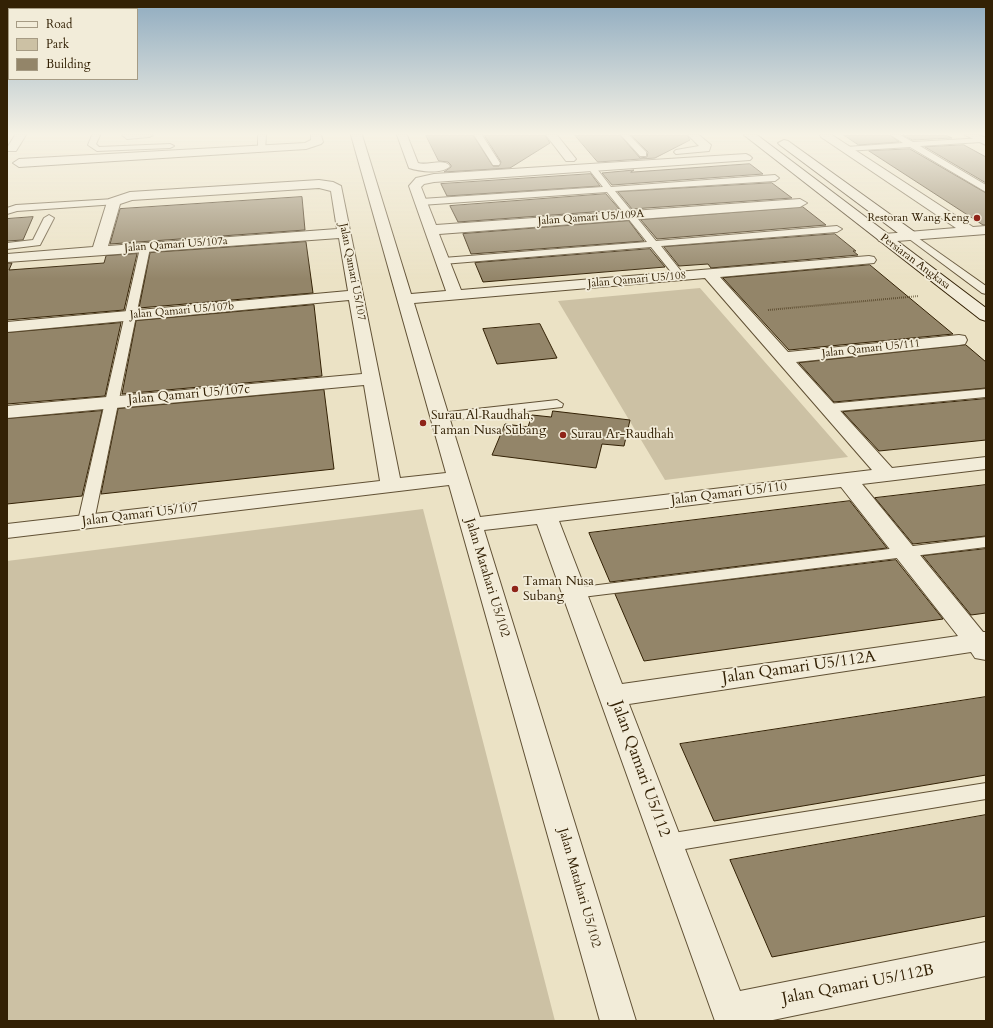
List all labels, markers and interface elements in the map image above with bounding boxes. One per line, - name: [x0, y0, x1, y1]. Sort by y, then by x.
- legend: [8, 8, 138, 80]
- text: Road: [46, 16, 72, 32]
- text: Park: [46, 36, 69, 52]
- text: Building: [46, 56, 90, 72]
- street label: Jalan Qamari U5/109A: [537, 208, 645, 228]
- place label: Restoran Wang Keng: [867, 211, 969, 225]
- marker: Restoran Wang Keng: [972, 213, 982, 223]
- street label: Jalan Qamari U5/107: [336, 222, 368, 322]
- street label: Persiaran Angkasa: [877, 231, 953, 293]
- street label: Jalan Qamari U5/107a: [124, 235, 228, 255]
- street label: Jalan Qamari U5/108: [587, 269, 687, 291]
- street label: Jalan Qamari U5/107b: [129, 300, 235, 322]
- street label: Jalan Qamari U5/111: [821, 337, 921, 361]
- street label: Jalan Qamari U5/107c: [127, 382, 251, 408]
- place label: Surau Al Raudhah, Taman Nusa Subang: [431, 408, 546, 439]
- marker: Surau Al Raudhah, Taman Nusa Subang: [418, 418, 428, 428]
- place label: Surau Ar-Raudhah: [571, 427, 674, 443]
- marker: Surau Ar-Raudhah: [558, 430, 568, 440]
- street label: Jalan Qamari U5/110: [670, 479, 788, 509]
- street label: Jalan Qamari U5/107: [81, 500, 199, 530]
- street label: Jalan Matahari U5/102: [461, 517, 513, 639]
- place label: Taman Nusa Subang: [523, 574, 594, 605]
- marker: Taman Nusa Subang: [510, 584, 520, 594]
- street label: Jalan Qamari U5/112A: [721, 648, 877, 688]
- street label: Jalan Qamari U5/112: [606, 698, 674, 840]
- street label: Jalan Matahari U5/102: [554, 826, 604, 950]
- street label: Jalan Qamari U5/112B: [780, 961, 936, 1009]

